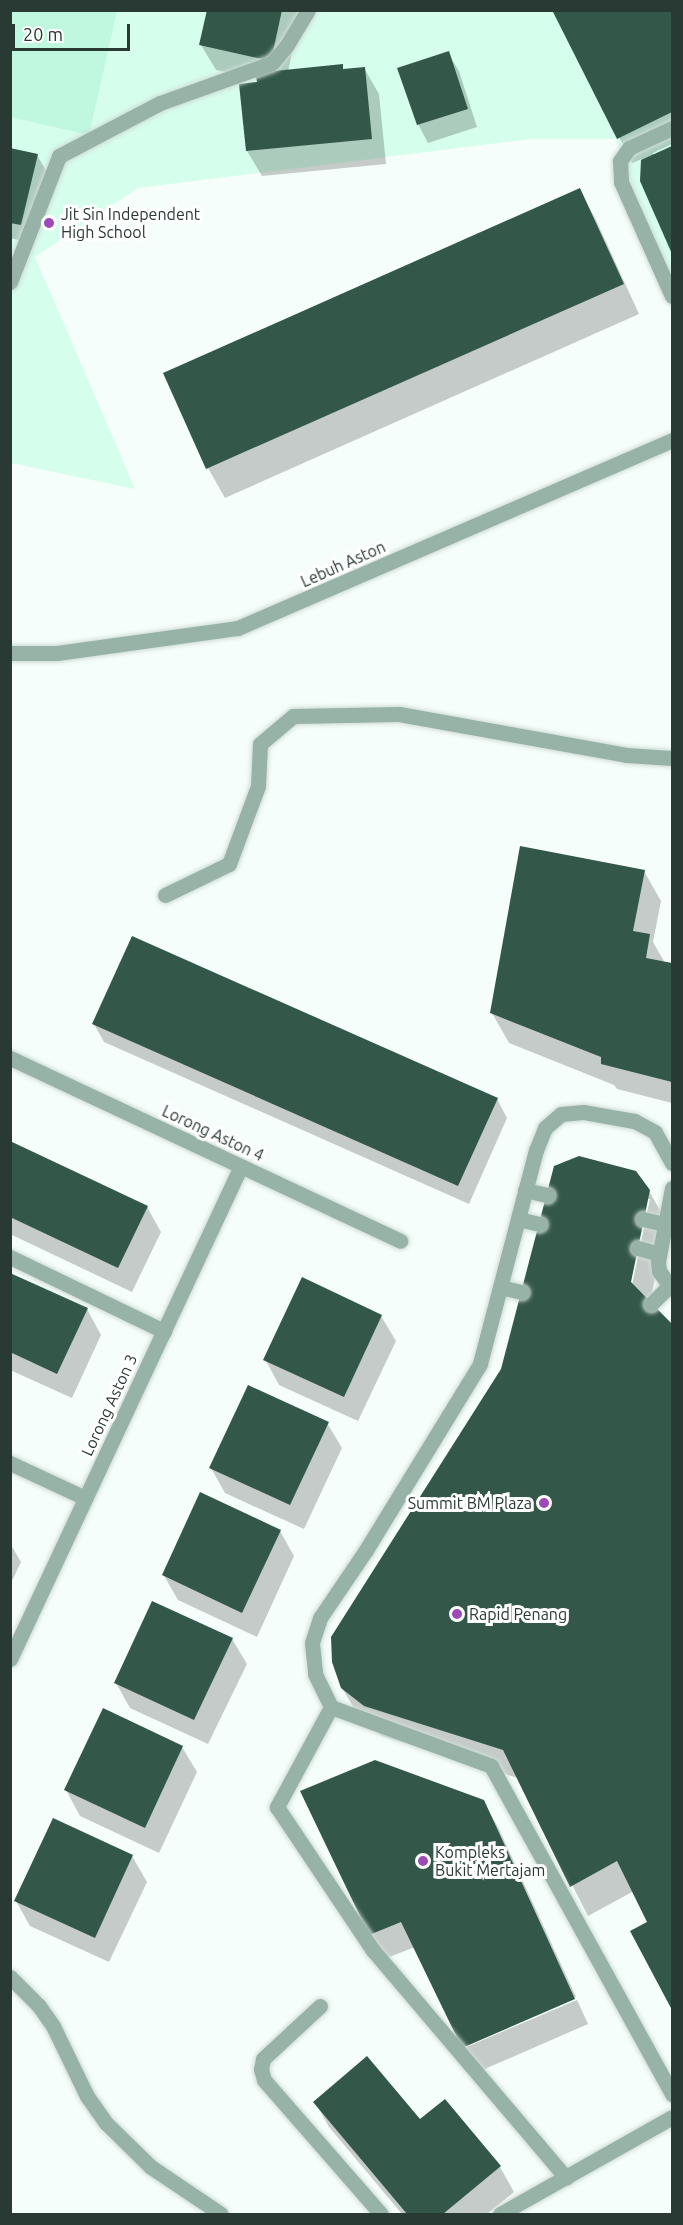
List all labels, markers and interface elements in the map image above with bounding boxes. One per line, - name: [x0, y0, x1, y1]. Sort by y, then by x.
- scale bar: [15, 12, 134, 50]
- text: 20 m: [23, 24, 63, 44]
- place label: Jit Sin Independent High School: [61, 204, 200, 242]
- marker: Jit Sin Independent High School: [42, 216, 56, 230]
- street label: Lebuh Aston: [298, 537, 388, 591]
- street label: Lorong Aston 4: [159, 1101, 267, 1165]
- street label: Lorong Aston 3: [77, 1351, 141, 1459]
- place label: Summit BM Plaza: [408, 1493, 532, 1513]
- marker: Summit BM Plaza: [537, 1496, 551, 1510]
- place label: Rapid Penang: [469, 1604, 567, 1624]
- marker: Rapid Penang: [450, 1607, 464, 1621]
- place label: Kompleks Bukit Mertajam: [435, 1842, 545, 1880]
- marker: Kompleks Bukit Mertajam: [416, 1854, 430, 1868]

